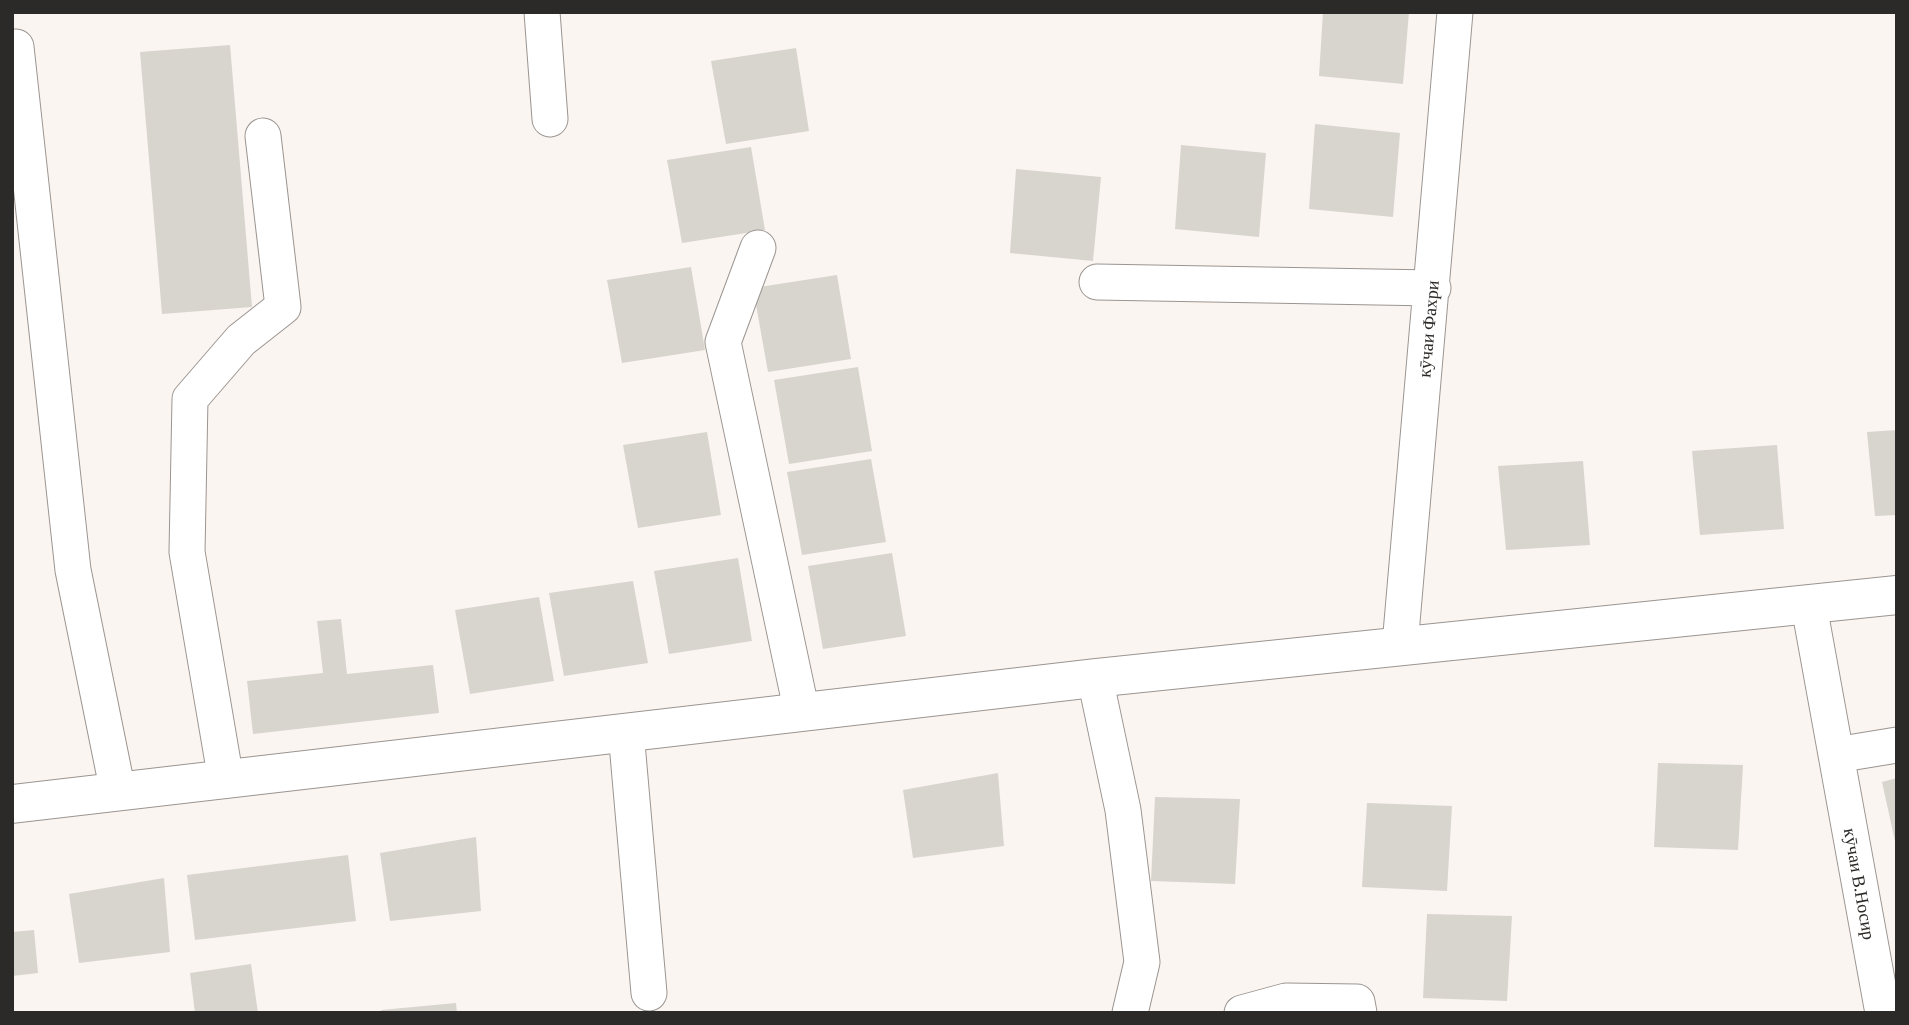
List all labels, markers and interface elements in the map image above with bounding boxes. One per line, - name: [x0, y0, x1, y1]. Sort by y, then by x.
- street label: кӯчаи Фахри: [1414, 279, 1444, 379]
- street label: кӯчаи В.Носир: [1839, 826, 1879, 942]

